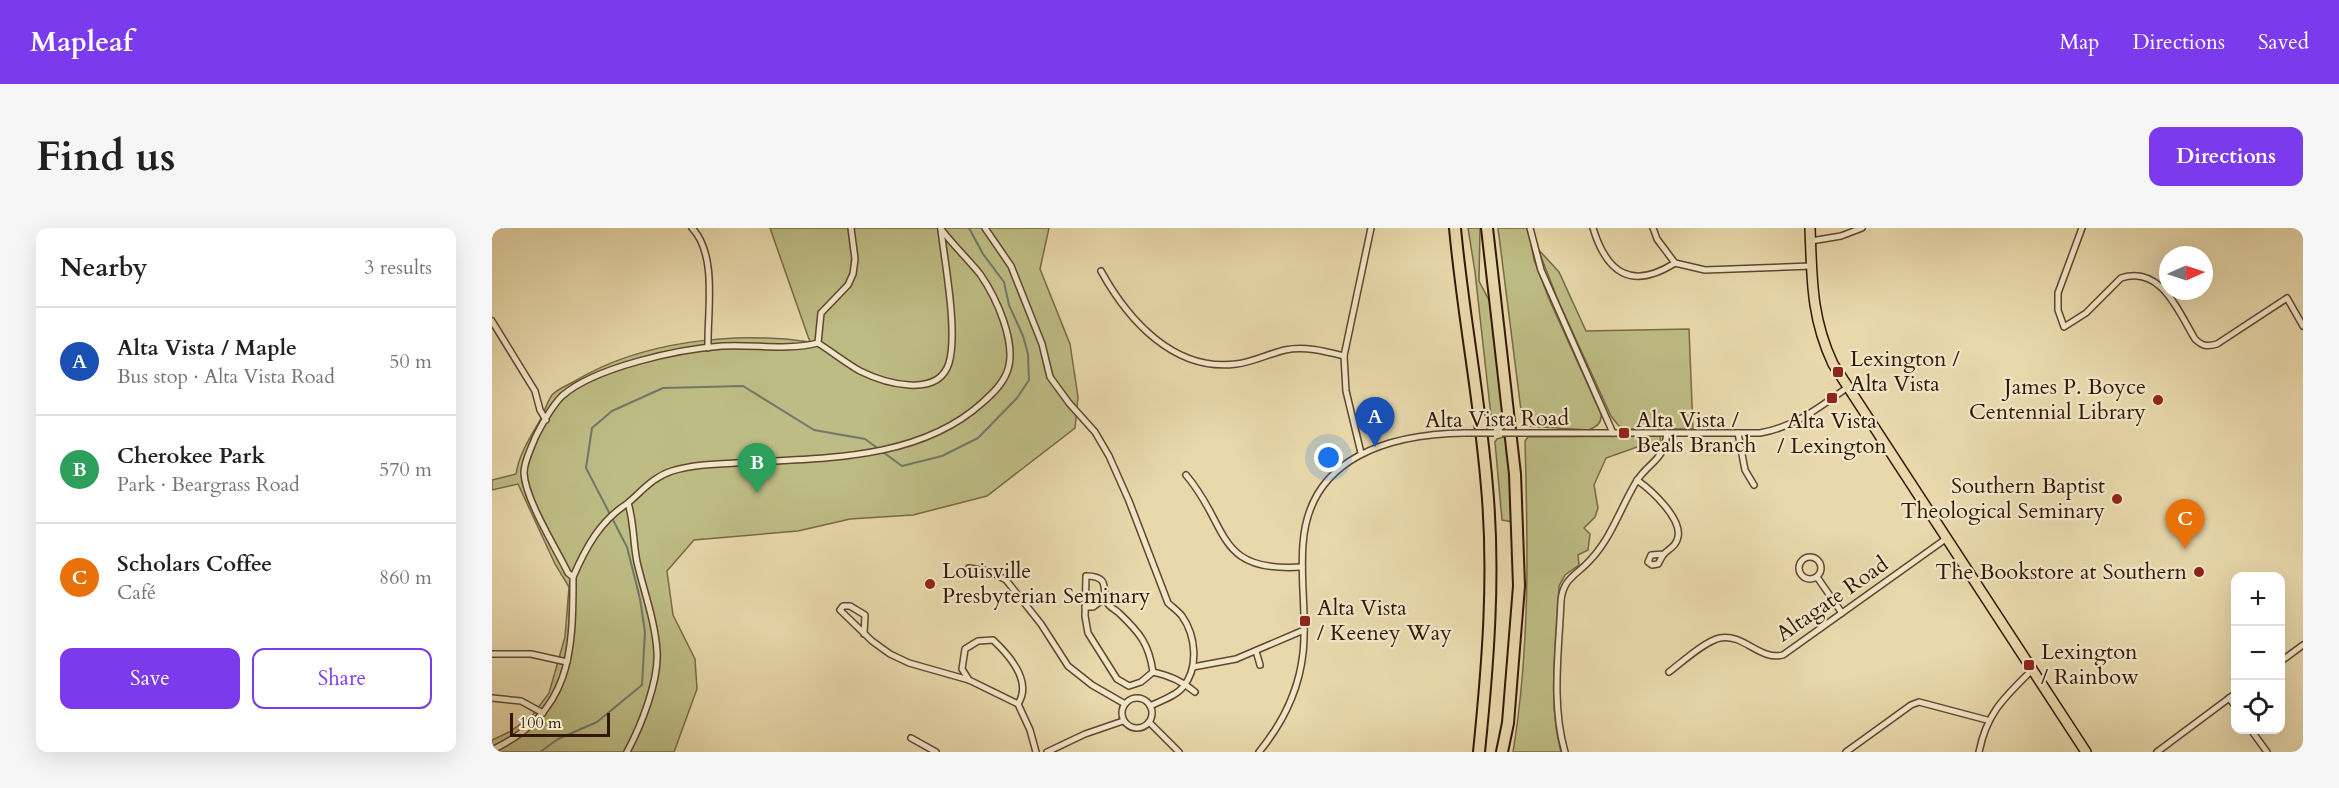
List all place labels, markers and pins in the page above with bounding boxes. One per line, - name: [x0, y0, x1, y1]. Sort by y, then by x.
- place label: Lexington / Alta Vista: [1850, 344, 1961, 399]
- marker: Lexington / Alta Vista: [1831, 365, 1845, 379]
- place label: James P. Boyce Centennial Library: [1969, 372, 2146, 427]
- marker: Alta Vista / Lexington: [1825, 391, 1839, 405]
- marker: James P. Boyce Centennial Library: [2151, 393, 2165, 407]
- pin: A: [1356, 398, 1394, 447]
- place label: Alta Vista / Beals Branch: [1636, 405, 1756, 460]
- place label: Alta Vista / Lexington: [1777, 406, 1887, 461]
- marker: Alta Vista / Beals Branch: [1617, 426, 1631, 440]
- pin: B: [738, 444, 776, 493]
- place label: Southern Baptist Theological Seminary: [1900, 471, 2105, 526]
- marker: Southern Baptist Theological Seminary: [2110, 492, 2124, 506]
- pin: C: [2166, 500, 2204, 549]
- place label: Louisville Presbyterian Seminary: [942, 556, 1151, 611]
- place label: The Bookstore at Southern: [1935, 557, 2187, 587]
- marker: The Bookstore at Southern: [2192, 565, 2206, 579]
- marker: Louisville Presbyterian Seminary: [923, 577, 937, 591]
- place label: Alta Vista / Keeney Way: [1317, 593, 1452, 648]
- marker: Alta Vista / Keeney Way: [1298, 614, 1312, 628]
- place label: Lexington / Rainbow: [2041, 637, 2139, 692]
- marker: Lexington / Rainbow: [2022, 658, 2036, 672]

